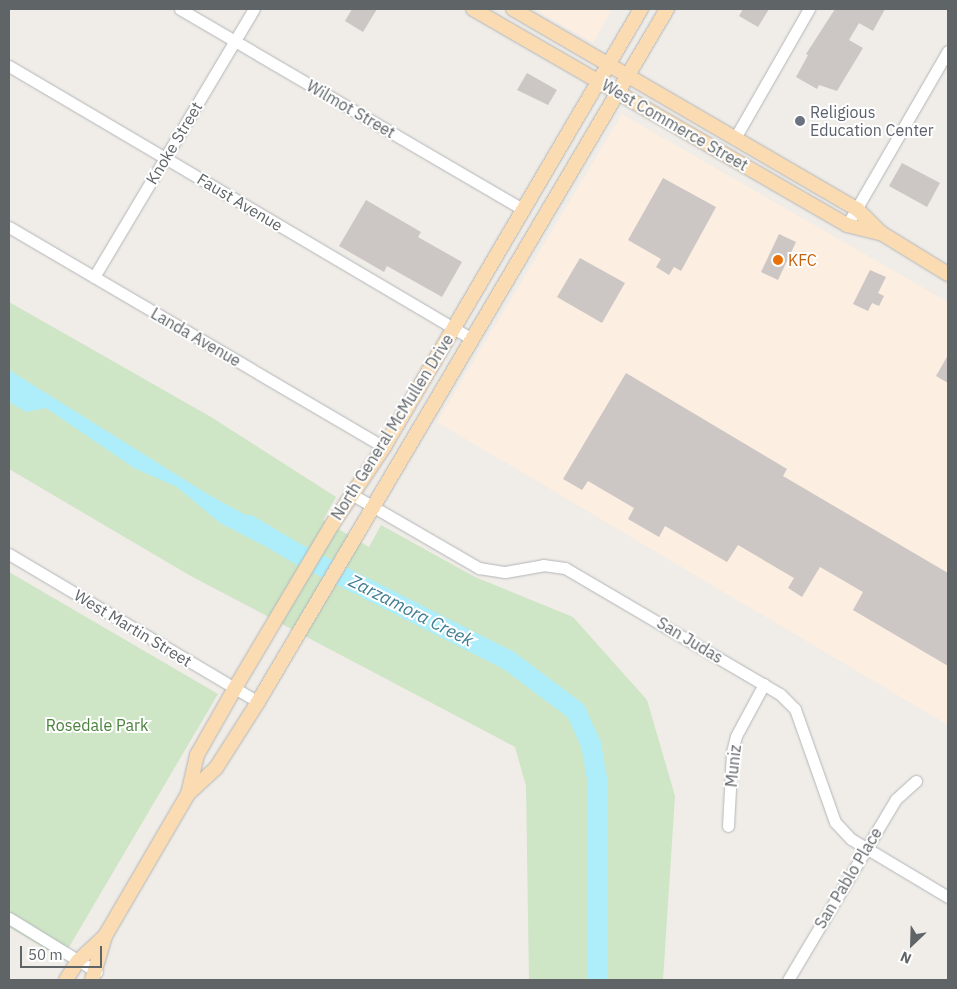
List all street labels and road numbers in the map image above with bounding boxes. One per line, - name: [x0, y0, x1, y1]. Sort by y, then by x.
- street label: West Commerce Street: [598, 75, 752, 175]
- street label: Wilmot Street: [303, 76, 399, 142]
- street label: Knoke Street: [142, 98, 206, 188]
- street label: Faust Avenue: [194, 169, 286, 235]
- street label: Landa Avenue: [148, 304, 244, 370]
- street label: North General McMullen Drive: [327, 331, 457, 523]
- street label: West Martin Street: [71, 585, 195, 671]
- street label: San Judas: [654, 613, 726, 667]
- street label: Muniz: [721, 744, 745, 788]
- street label: San Pablo Place: [810, 824, 886, 932]

